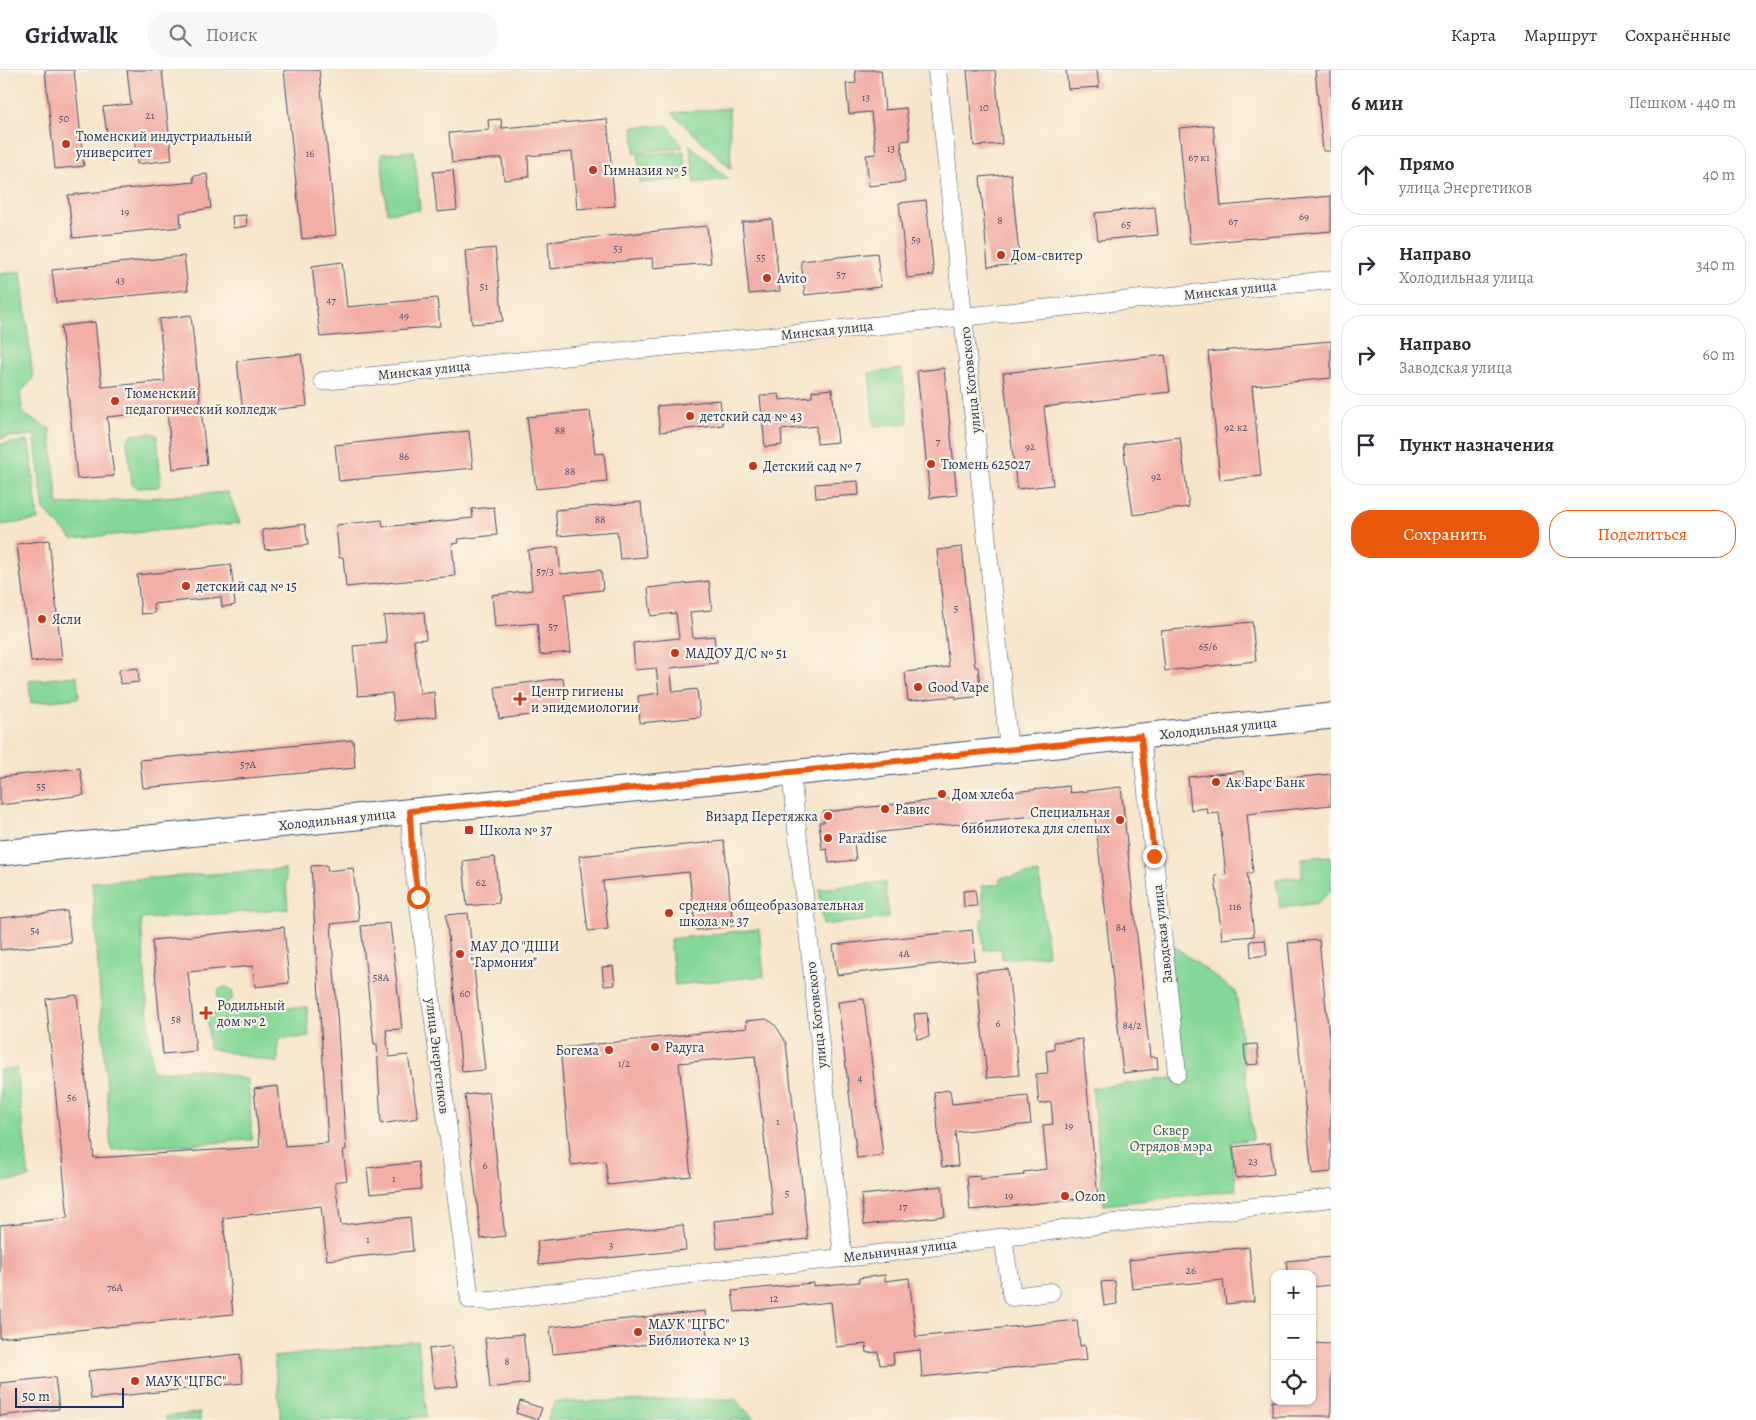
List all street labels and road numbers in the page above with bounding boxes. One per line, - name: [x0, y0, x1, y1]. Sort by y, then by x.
- street label: Минская улица: [1183, 276, 1278, 305]
- street label: Минская улица: [780, 316, 875, 345]
- street label: улица Котовского: [955, 326, 986, 435]
- street label: Минская улица: [377, 356, 472, 385]
- street label: Холодильная улица: [1158, 713, 1278, 744]
- street label: Холодильная улица: [277, 804, 397, 835]
- street label: Заводская улица: [1148, 883, 1177, 984]
- street label: улица Котовского: [801, 961, 832, 1070]
- street label: улица Энергетиков: [421, 996, 454, 1115]
- street label: Мельничная улица: [842, 1234, 958, 1267]

